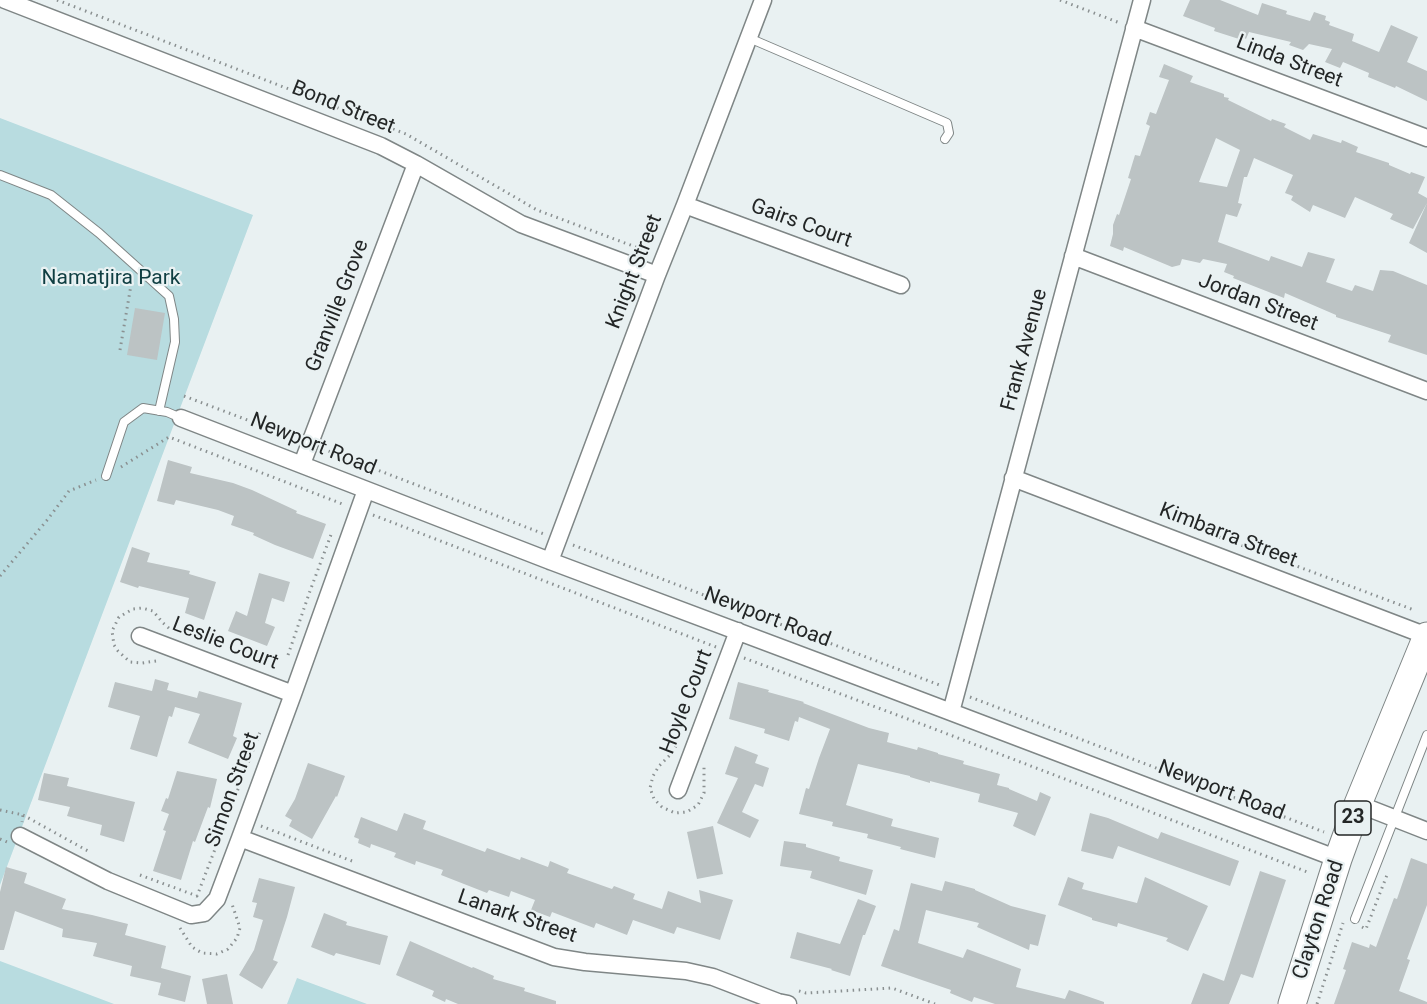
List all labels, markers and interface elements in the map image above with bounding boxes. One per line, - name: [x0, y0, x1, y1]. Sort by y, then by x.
- street label: Linda Street: [1232, 30, 1346, 94]
- street label: Bond Street: [288, 76, 398, 140]
- street label: Gairs Court: [747, 194, 855, 254]
- street label: Knight Street: [602, 211, 668, 333]
- street label: Granville Grove: [301, 236, 375, 376]
- park label: Namatjira Park: [42, 266, 180, 292]
- street label: Jordan Street: [1195, 269, 1321, 337]
- street label: Frank Avenue: [997, 286, 1053, 414]
- street label: Newport Road: [246, 408, 380, 482]
- street label: Kimbarra Street: [1155, 498, 1301, 574]
- street label: Newport Road: [700, 582, 834, 654]
- street label: Leslie Court: [168, 612, 282, 676]
- street label: Hoyle Court: [656, 646, 718, 758]
- street label: Simon Street: [201, 729, 265, 851]
- street label: Newport Road: [1154, 755, 1288, 827]
- road number: 23: [1335, 801, 1371, 835]
- street label: Clayton Road: [1288, 857, 1350, 983]
- street label: Lanark Street: [454, 885, 580, 949]

